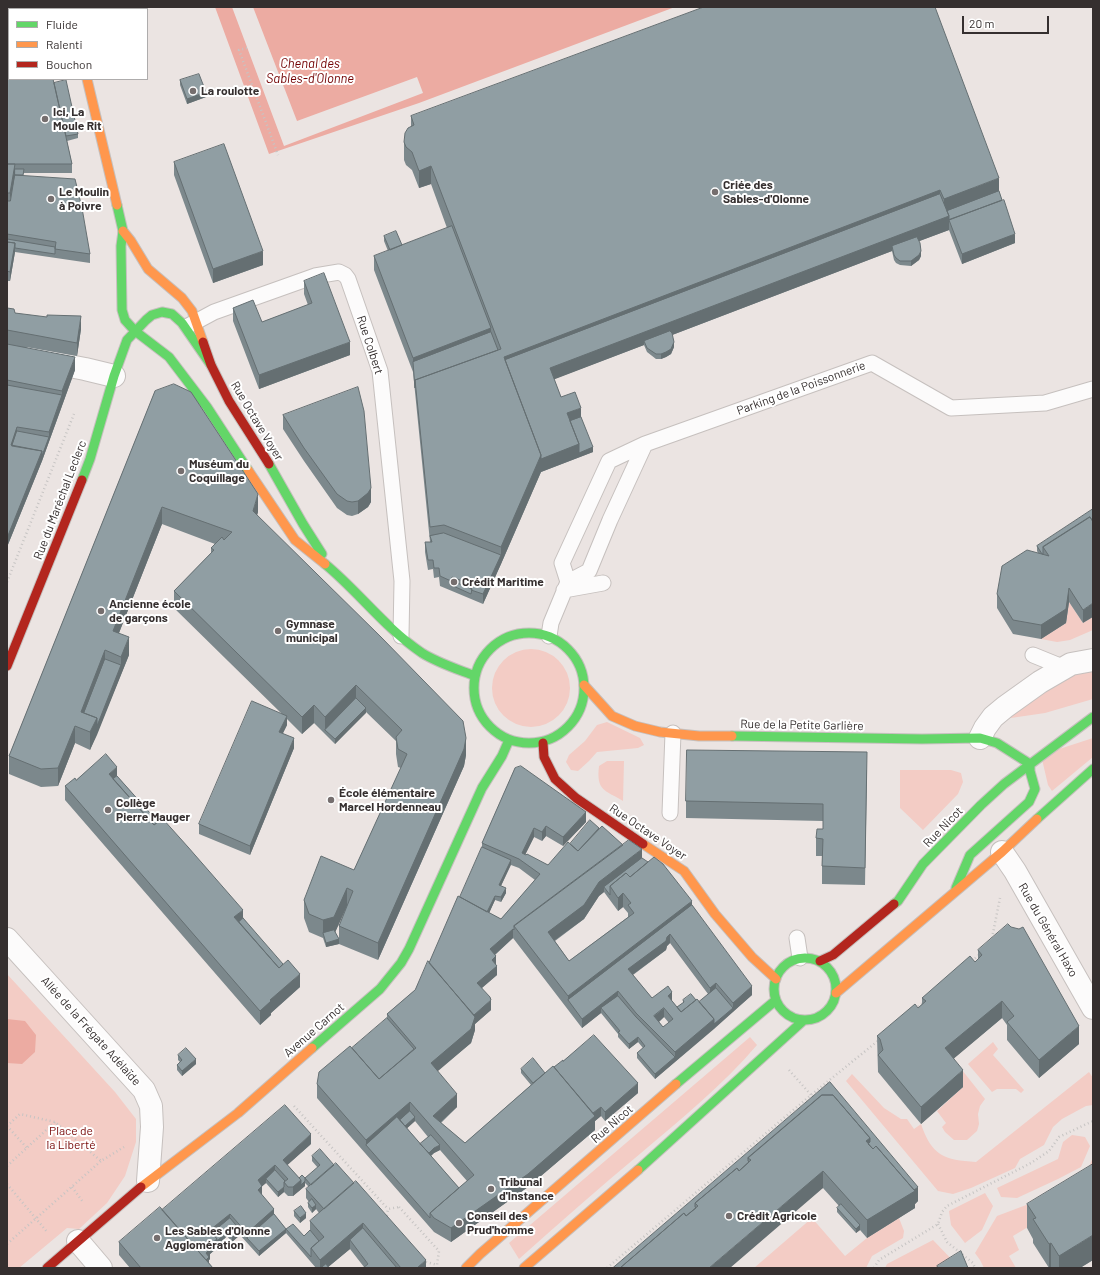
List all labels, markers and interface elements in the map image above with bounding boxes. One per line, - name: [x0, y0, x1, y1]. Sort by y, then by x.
- legend: [8, 8, 148, 80]
- scale bar: [964, 8, 1051, 34]
- text: 20 m: [969, 16, 995, 30]
- text: Fluide: [46, 17, 78, 31]
- text: Ralenti: [46, 37, 83, 51]
- water label: Chenal des Sables-d'Olonne: [266, 56, 354, 87]
- text: Bouchon: [46, 57, 92, 71]
- place label: La roulotte: [201, 84, 259, 98]
- marker: La roulotte: [188, 86, 198, 96]
- place label: Ici, La Moule Rit: [53, 105, 102, 133]
- marker: Ici, La Moule Rit: [40, 114, 50, 124]
- place label: Criée des Sables-d'Olonne: [723, 178, 809, 206]
- place label: Le Moulin à Poivre: [59, 185, 109, 213]
- marker: Criée des Sables-d'Olonne: [710, 187, 720, 197]
- marker: Le Moulin à Poivre: [46, 194, 56, 204]
- street label: Rue Colbert: [354, 314, 386, 376]
- street label: Parking de la Poissonnerie: [735, 358, 867, 418]
- street label: Rue Octave Voyer: [228, 379, 286, 463]
- street label: Rue du Maréchal Leclerc: [31, 438, 89, 562]
- place label: Muséum du Coquillage: [189, 457, 249, 485]
- marker: Muséum du Coquillage: [176, 466, 186, 476]
- place label: Crédit Maritime: [462, 575, 544, 589]
- marker: Crédit Maritime: [449, 577, 459, 587]
- place label: Ancienne école de garçons: [109, 597, 191, 625]
- marker: Ancienne école de garçons: [96, 606, 106, 616]
- place label: Gymnase municipal: [286, 617, 338, 645]
- marker: Gymnase municipal: [273, 626, 283, 636]
- street label: Rue de la Petite Garlière: [740, 717, 864, 733]
- place label: École élémentaire Marcel Hordenneau: [339, 786, 441, 814]
- marker: École élémentaire Marcel Hordenneau: [326, 795, 336, 805]
- place label: Collège Pierre Mauger: [116, 796, 190, 824]
- street label: Rue Octave Voyer: [607, 801, 689, 863]
- street label: Rue Nicot: [920, 804, 966, 850]
- marker: Collège Pierre Mauger: [103, 805, 113, 815]
- street label: Rue du Général Haxo: [1015, 880, 1081, 980]
- street label: Allée de la Frégate Adélaïde: [38, 973, 144, 1089]
- street label: Avenue Carnot: [281, 1000, 347, 1060]
- street label: Rue Nicot: [588, 1102, 636, 1146]
- park label: Place de la Liberté: [46, 1124, 96, 1152]
- place label: Tribunal d'Instance: [499, 1175, 554, 1203]
- marker: Tribunal d'Instance: [486, 1184, 496, 1194]
- place label: Conseil des Prud'homme: [467, 1209, 534, 1237]
- place label: Crédit Agricole: [737, 1209, 817, 1223]
- marker: Crédit Agricole: [724, 1211, 734, 1221]
- marker: Conseil des Prud'homme: [454, 1218, 464, 1228]
- place label: Les Sables d'Olonne Agglomération: [165, 1224, 270, 1252]
- marker: Les Sables d'Olonne Agglomération: [152, 1233, 162, 1243]

